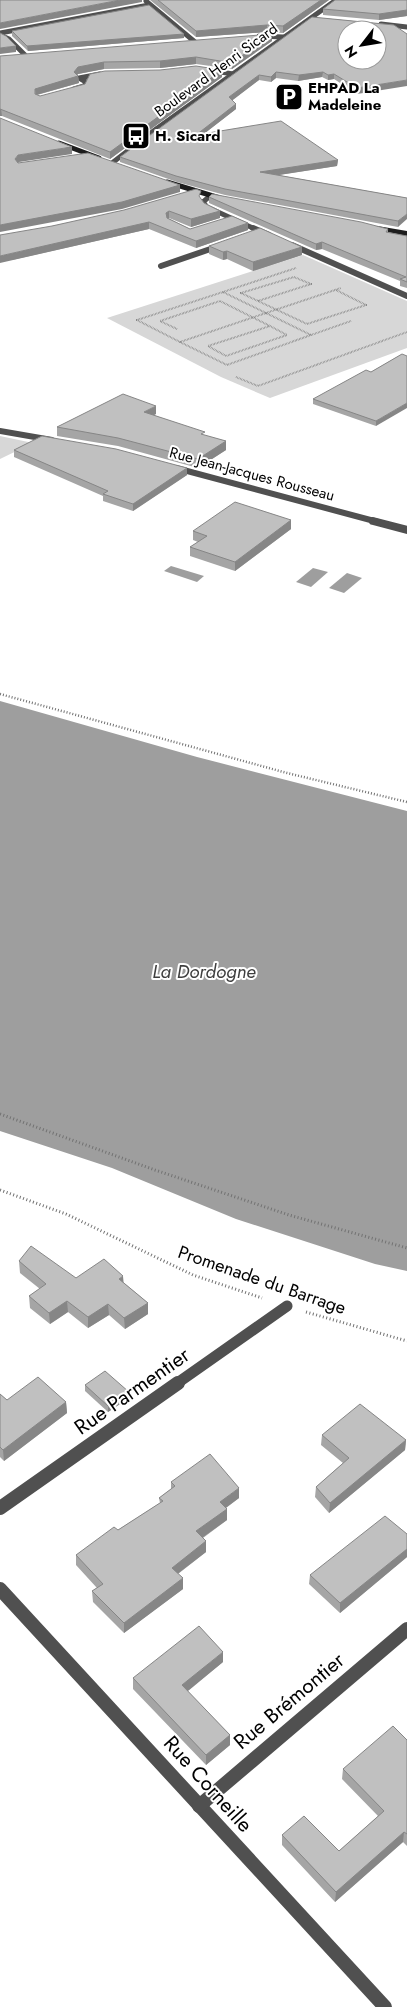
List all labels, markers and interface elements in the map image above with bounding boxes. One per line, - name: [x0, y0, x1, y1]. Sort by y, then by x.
- street label: Boulevard Henri Sicard: [150, 18, 282, 122]
- north arrow: [337, 20, 387, 70]
- text: N: [339, 42, 362, 62]
- place label: EHPAD La Madeleine: [308, 77, 382, 116]
- parking icon: EHPAD La Madeleine: [274, 82, 304, 112]
- bus stop icon: H. Sicard: [121, 121, 151, 151]
- place label: H. Sicard: [155, 125, 221, 147]
- street label: Rue Jean-Jacques Rousseau: [167, 441, 337, 507]
- water label: La Dordogne: [152, 958, 256, 985]
- street label: Promenade du Barrage: [175, 1239, 349, 1321]
- street label: Rue Parmentier: [68, 1340, 196, 1442]
- street label: Rue Brémontier: [227, 1645, 352, 1756]
- street label: Rue Corneille: [156, 1729, 260, 1839]

